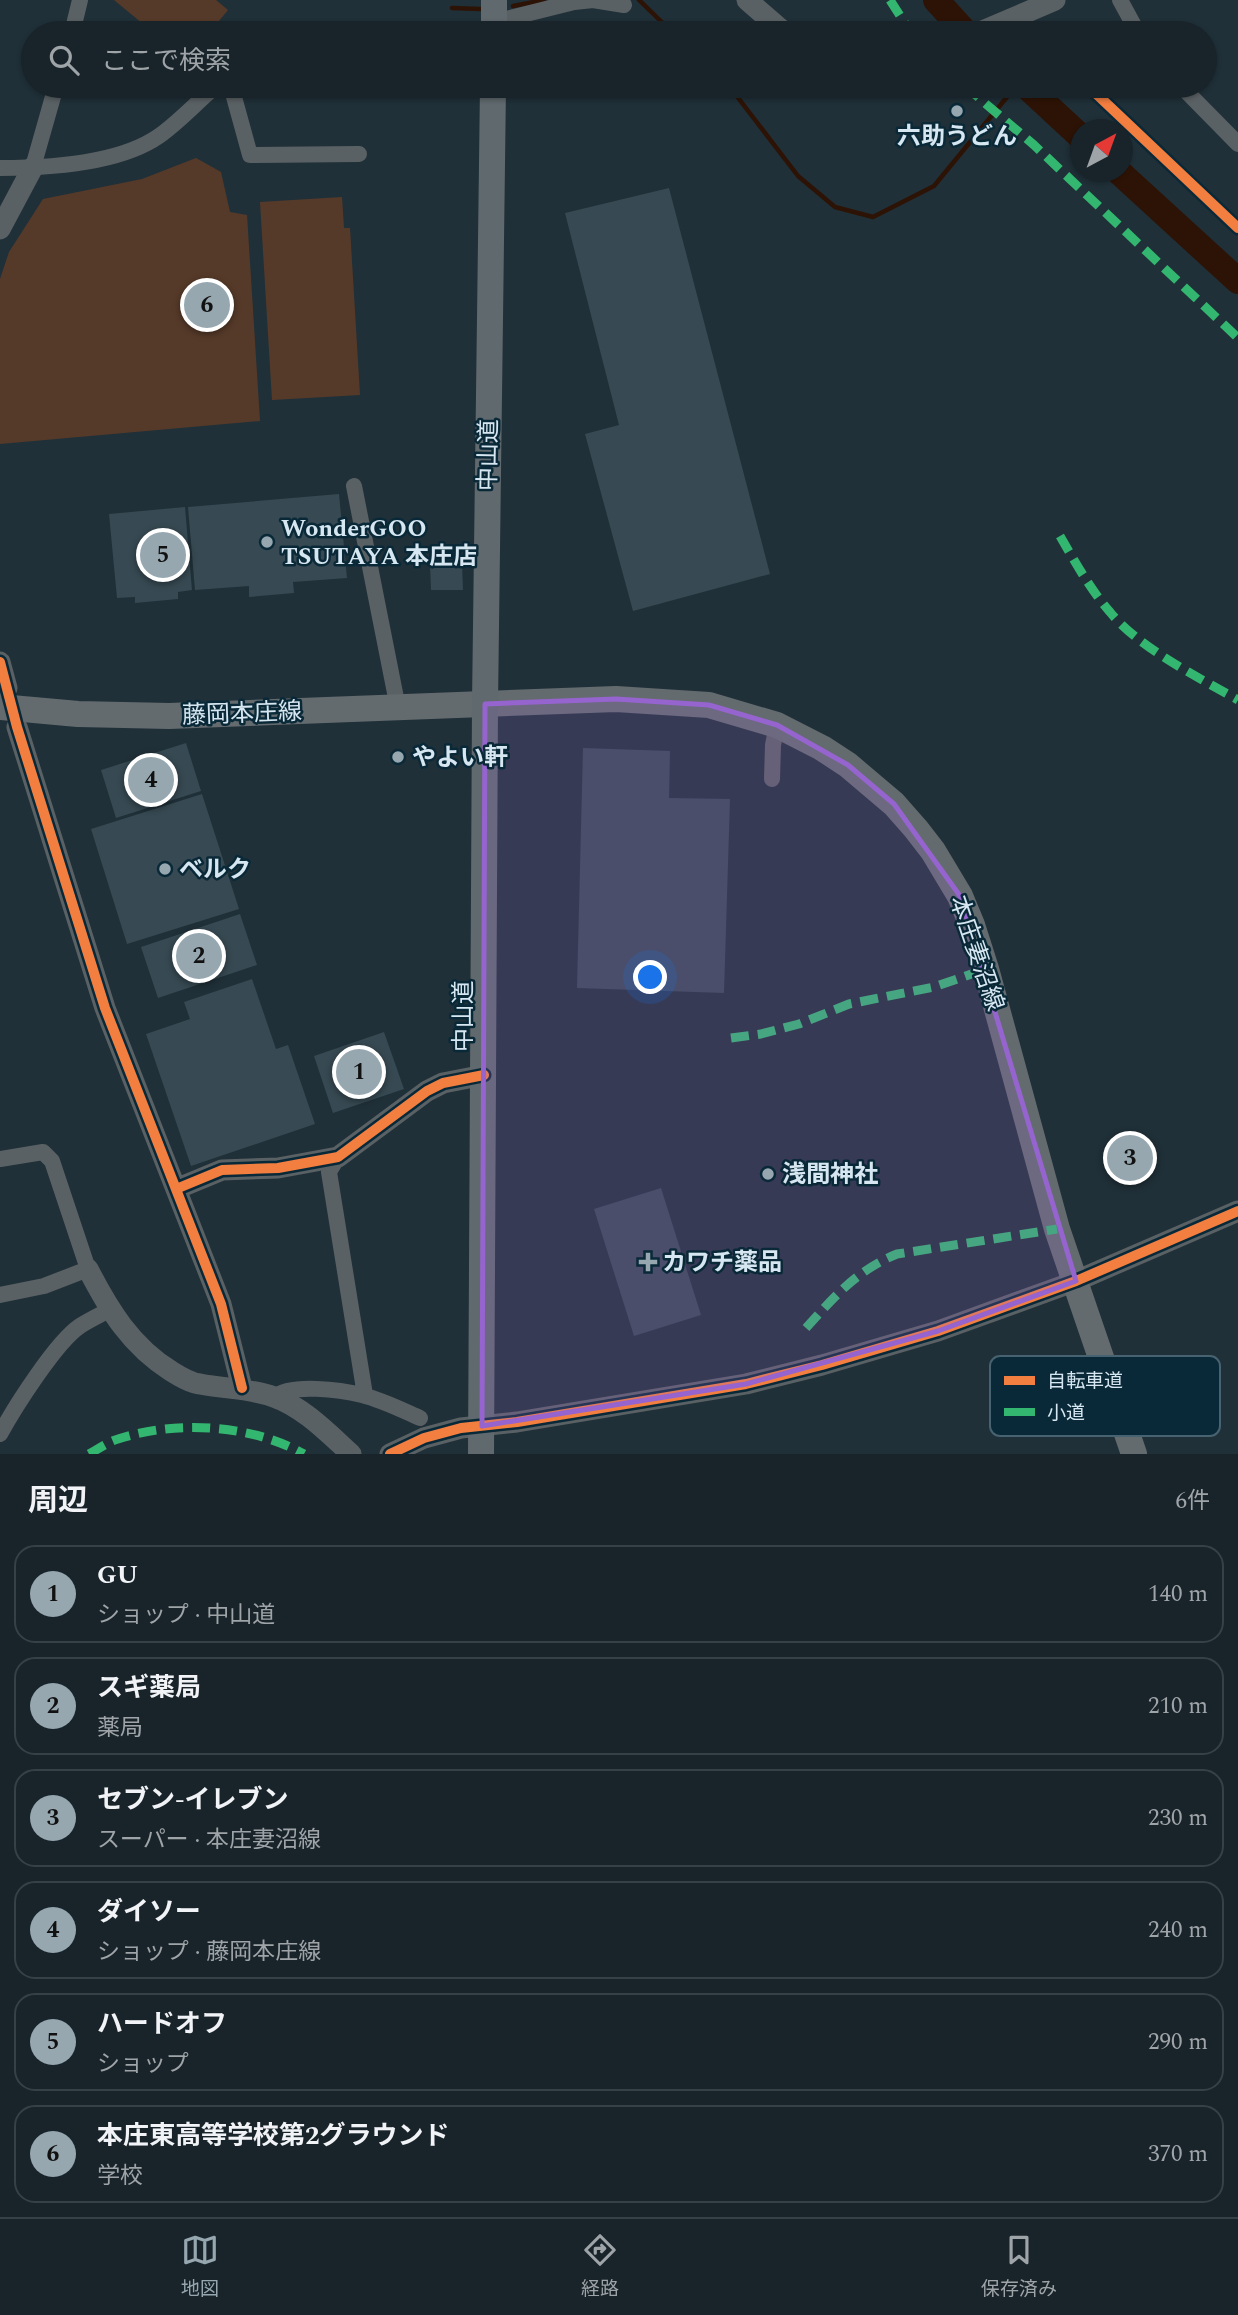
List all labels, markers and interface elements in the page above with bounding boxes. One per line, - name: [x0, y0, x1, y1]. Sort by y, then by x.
- search box: [21, 21, 1217, 98]
- icon: search: [45, 41, 83, 79]
- text: ここで検索: [101, 41, 231, 81]
- marker: 六助うどん: [949, 103, 965, 119]
- place label: 六助うどん: [897, 119, 1017, 155]
- north arrow: [1070, 119, 1133, 182]
- pin: 6: [184, 279, 230, 331]
- street label: 中山道: [470, 419, 508, 491]
- place label: WonderGOO TSUTAYA 本庄店: [281, 511, 477, 575]
- pin: 5: [140, 529, 186, 581]
- marker: WonderGOO TSUTAYA 本庄店: [259, 534, 275, 550]
- street label: 藤岡本庄線: [181, 694, 303, 734]
- place label: やよい軒: [412, 740, 508, 776]
- marker: やよい軒: [390, 749, 406, 765]
- pin: 4: [128, 754, 174, 806]
- place label: ベルク: [179, 852, 251, 888]
- marker: ベルク: [157, 861, 173, 877]
- street label: 本庄妻沼線: [940, 891, 1013, 1016]
- pin: 2: [176, 930, 222, 982]
- your location: [633, 960, 667, 994]
- street label: 中山道: [446, 980, 482, 1052]
- pin: 1: [336, 1046, 382, 1098]
- pin: 3: [1107, 1132, 1153, 1184]
- place label: 浅間神社: [782, 1157, 878, 1193]
- marker: 浅間神社: [760, 1166, 776, 1182]
- place label: カワチ薬品: [662, 1245, 782, 1281]
- marker: カワチ薬品: [640, 1254, 656, 1270]
- legend: [990, 1356, 1220, 1436]
- text: 自転車道: [1047, 1367, 1123, 1396]
- text: 小道: [1047, 1399, 1085, 1428]
- text: 周辺: [28, 1478, 88, 1524]
- text: 6件: [1176, 1484, 1210, 1519]
- text: GU: [97, 1555, 138, 1595]
- text: 1: [47, 1577, 59, 1612]
- text: 140 m: [1148, 1577, 1208, 1612]
- text: ショップ · 中山道: [97, 1598, 275, 1633]
- text: スギ薬局: [97, 1668, 201, 1708]
- text: 2: [47, 1689, 59, 1724]
- text: 210 m: [1148, 1689, 1208, 1724]
- text: 薬局: [97, 1711, 143, 1746]
- text: セブン-イレブン: [97, 1780, 289, 1820]
- text: 3: [47, 1801, 59, 1836]
- text: 230 m: [1148, 1801, 1208, 1836]
- text: スーパー · 本庄妻沼線: [97, 1823, 321, 1858]
- text: ダイソー: [97, 1892, 201, 1932]
- text: 4: [47, 1913, 59, 1948]
- text: 240 m: [1148, 1913, 1208, 1948]
- text: ショップ · 藤岡本庄線: [97, 1935, 321, 1970]
- text: ハードオフ: [97, 2004, 227, 2044]
- text: 5: [47, 2025, 59, 2060]
- text: 290 m: [1148, 2025, 1208, 2060]
- text: ショップ: [97, 2047, 189, 2082]
- text: 本庄東高等学校第2グラウンド: [97, 2116, 450, 2156]
- text: 6: [47, 2137, 59, 2172]
- text: 370 m: [1148, 2137, 1208, 2172]
- text: 学校: [97, 2159, 143, 2194]
- tab: 地図: [181, 2231, 219, 2304]
- tab: 経路: [581, 2231, 619, 2304]
- tab: 保存済み: [981, 2231, 1057, 2304]

